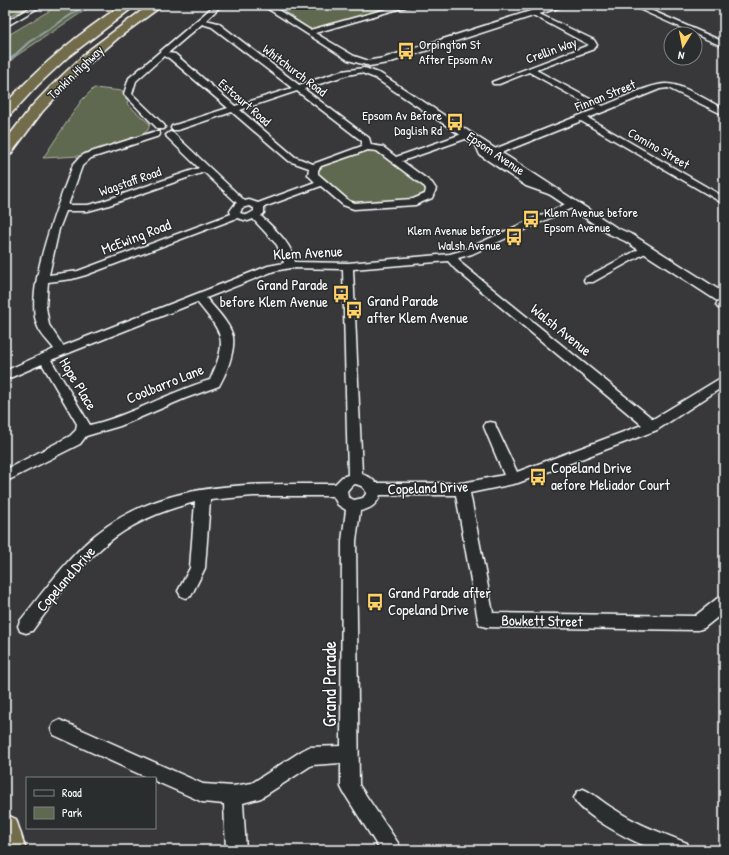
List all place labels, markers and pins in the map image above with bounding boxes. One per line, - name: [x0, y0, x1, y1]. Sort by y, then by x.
- place label: Orpington St After Epsom Av: [419, 35, 493, 68]
- bus stop icon: Orpington St After Epsom Av: [396, 41, 416, 61]
- place label: Epsom Av Before Daglish Rd: [362, 106, 442, 139]
- bus stop icon: Epsom Av Before Daglish Rd: [445, 112, 465, 132]
- place label: Klem Avenue before Epsom Avenue: [544, 203, 638, 236]
- bus stop icon: Klem Avenue before Epsom Avenue: [521, 209, 541, 229]
- place label: Klem Avenue before Walsh Avenue: [407, 221, 501, 254]
- bus stop icon: Klem Avenue before Walsh Avenue: [504, 227, 524, 247]
- place label: Grand Parade before Klem Avenue: [220, 274, 328, 312]
- bus stop icon: Grand Parade before Klem Avenue: [331, 284, 351, 304]
- place label: Grand Parade after Klem Avenue: [367, 290, 468, 328]
- bus stop icon: Grand Parade after Klem Avenue: [344, 300, 364, 320]
- place label: Copeland Drive aefore Meliador Court: [551, 457, 671, 495]
- bus stop icon: Copeland Drive aefore Meliador Court: [528, 467, 548, 487]
- place label: Grand Parade after Copeland Drive: [388, 582, 491, 620]
- bus stop icon: Grand Parade after Copeland Drive: [365, 592, 385, 612]

